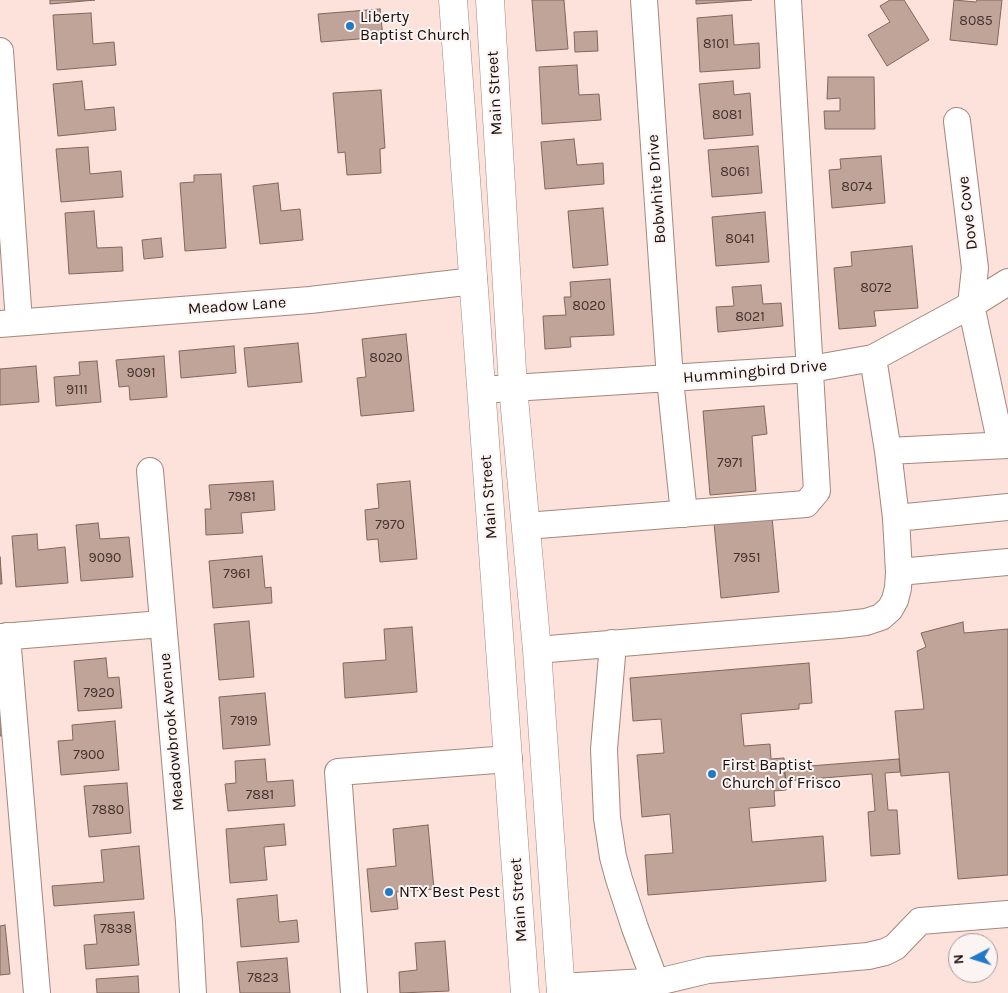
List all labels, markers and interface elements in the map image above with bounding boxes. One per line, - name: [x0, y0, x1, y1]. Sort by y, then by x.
- place label: Liberty Baptist Church: [360, 7, 470, 45]
- house number: 8085: [959, 13, 993, 29]
- marker: Liberty Baptist Church: [344, 20, 356, 32]
- house number: 8101: [703, 36, 729, 52]
- street label: Main Street: [483, 50, 507, 136]
- house number: 8081: [712, 107, 742, 123]
- street label: Bobwhite Drive: [644, 134, 670, 244]
- house number: 8061: [720, 164, 750, 180]
- street label: Dove Cove: [954, 175, 982, 251]
- house number: 8074: [841, 179, 873, 195]
- house number: 8041: [725, 231, 755, 247]
- house number: 8072: [860, 280, 892, 296]
- street label: Meadow Lane: [187, 293, 287, 319]
- house number: 8020: [572, 298, 606, 314]
- house number: 8021: [735, 309, 765, 325]
- house number: 8020: [369, 350, 403, 366]
- street label: Hummingbird Drive: [682, 356, 828, 388]
- house number: 9091: [126, 365, 156, 381]
- house number: 9111: [66, 382, 88, 398]
- street label: Main Street: [476, 454, 502, 540]
- house number: 7971: [717, 455, 743, 471]
- house number: 7981: [228, 489, 256, 505]
- house number: 7970: [375, 517, 405, 533]
- house number: 9090: [89, 550, 121, 566]
- house number: 7951: [733, 550, 761, 566]
- house number: 7961: [223, 566, 251, 582]
- street label: Meadowbrook Avenue: [156, 652, 188, 812]
- house number: 7920: [83, 685, 115, 701]
- house number: 7919: [230, 713, 258, 729]
- house number: 7900: [73, 747, 105, 763]
- place label: First Baptist Church of Frisco: [722, 755, 841, 793]
- marker: First Baptist Church of Frisco: [706, 768, 718, 780]
- house number: 7881: [246, 787, 274, 803]
- house number: 7880: [92, 802, 124, 818]
- street label: Main Street: [506, 857, 532, 943]
- place label: NTX Best Pest: [399, 882, 500, 902]
- marker: NTX Best Pest: [383, 886, 395, 898]
- house number: 7838: [100, 921, 132, 937]
- north arrow: [948, 933, 998, 983]
- text: N: [950, 954, 967, 965]
- house number: 7823: [247, 970, 279, 986]

